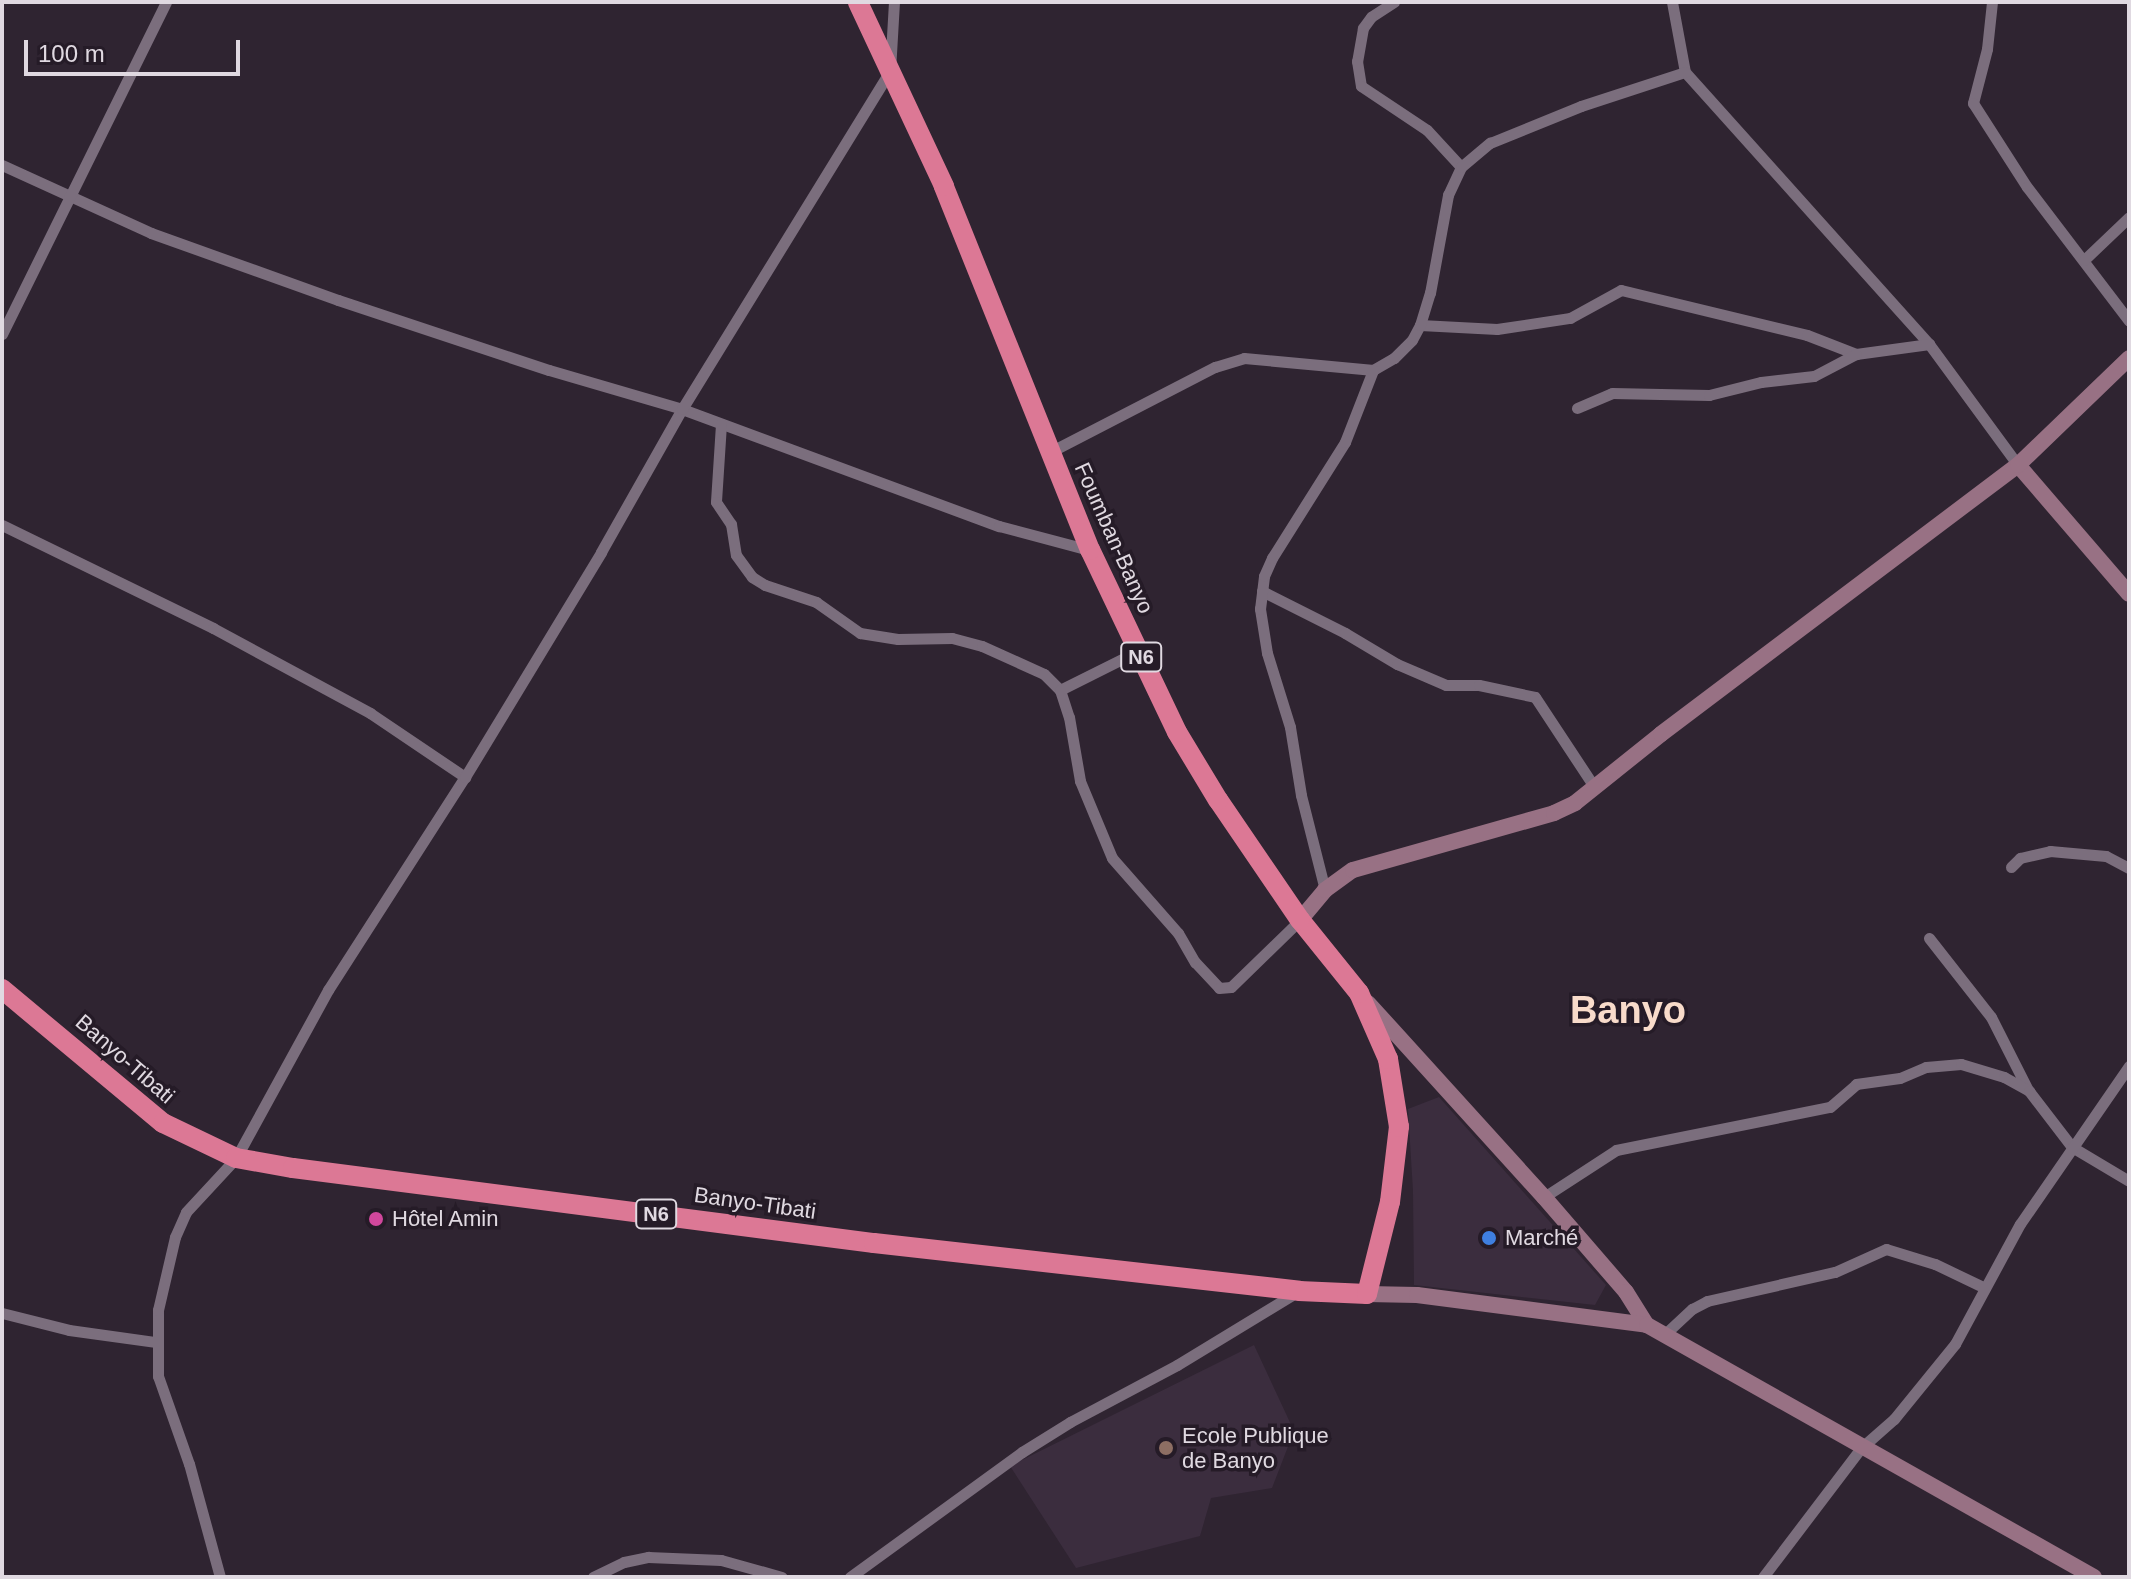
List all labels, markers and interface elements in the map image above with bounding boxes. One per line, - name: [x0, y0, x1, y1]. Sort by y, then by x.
- scale bar: [28, 24, 244, 74]
- text: 100 m: [38, 40, 105, 67]
- street label: Foumban-Banyo: [1069, 458, 1159, 618]
- road number: N6: [1119, 641, 1163, 673]
- district label: Banyo: [1570, 988, 1686, 1034]
- street label: Banyo-Tibati: [70, 1009, 180, 1109]
- street label: Banyo-Tibati: [692, 1181, 818, 1225]
- road number: N6: [634, 1198, 678, 1230]
- place label: Hôtel Amin: [392, 1206, 500, 1232]
- marker: Hôtel Amin: [367, 1210, 385, 1228]
- place label: Marché: [1505, 1225, 1578, 1251]
- marker: Marché: [1480, 1229, 1498, 1247]
- place label: Ecole Publique de Banyo: [1182, 1422, 1329, 1474]
- marker: Ecole Publique de Banyo: [1157, 1439, 1175, 1457]

